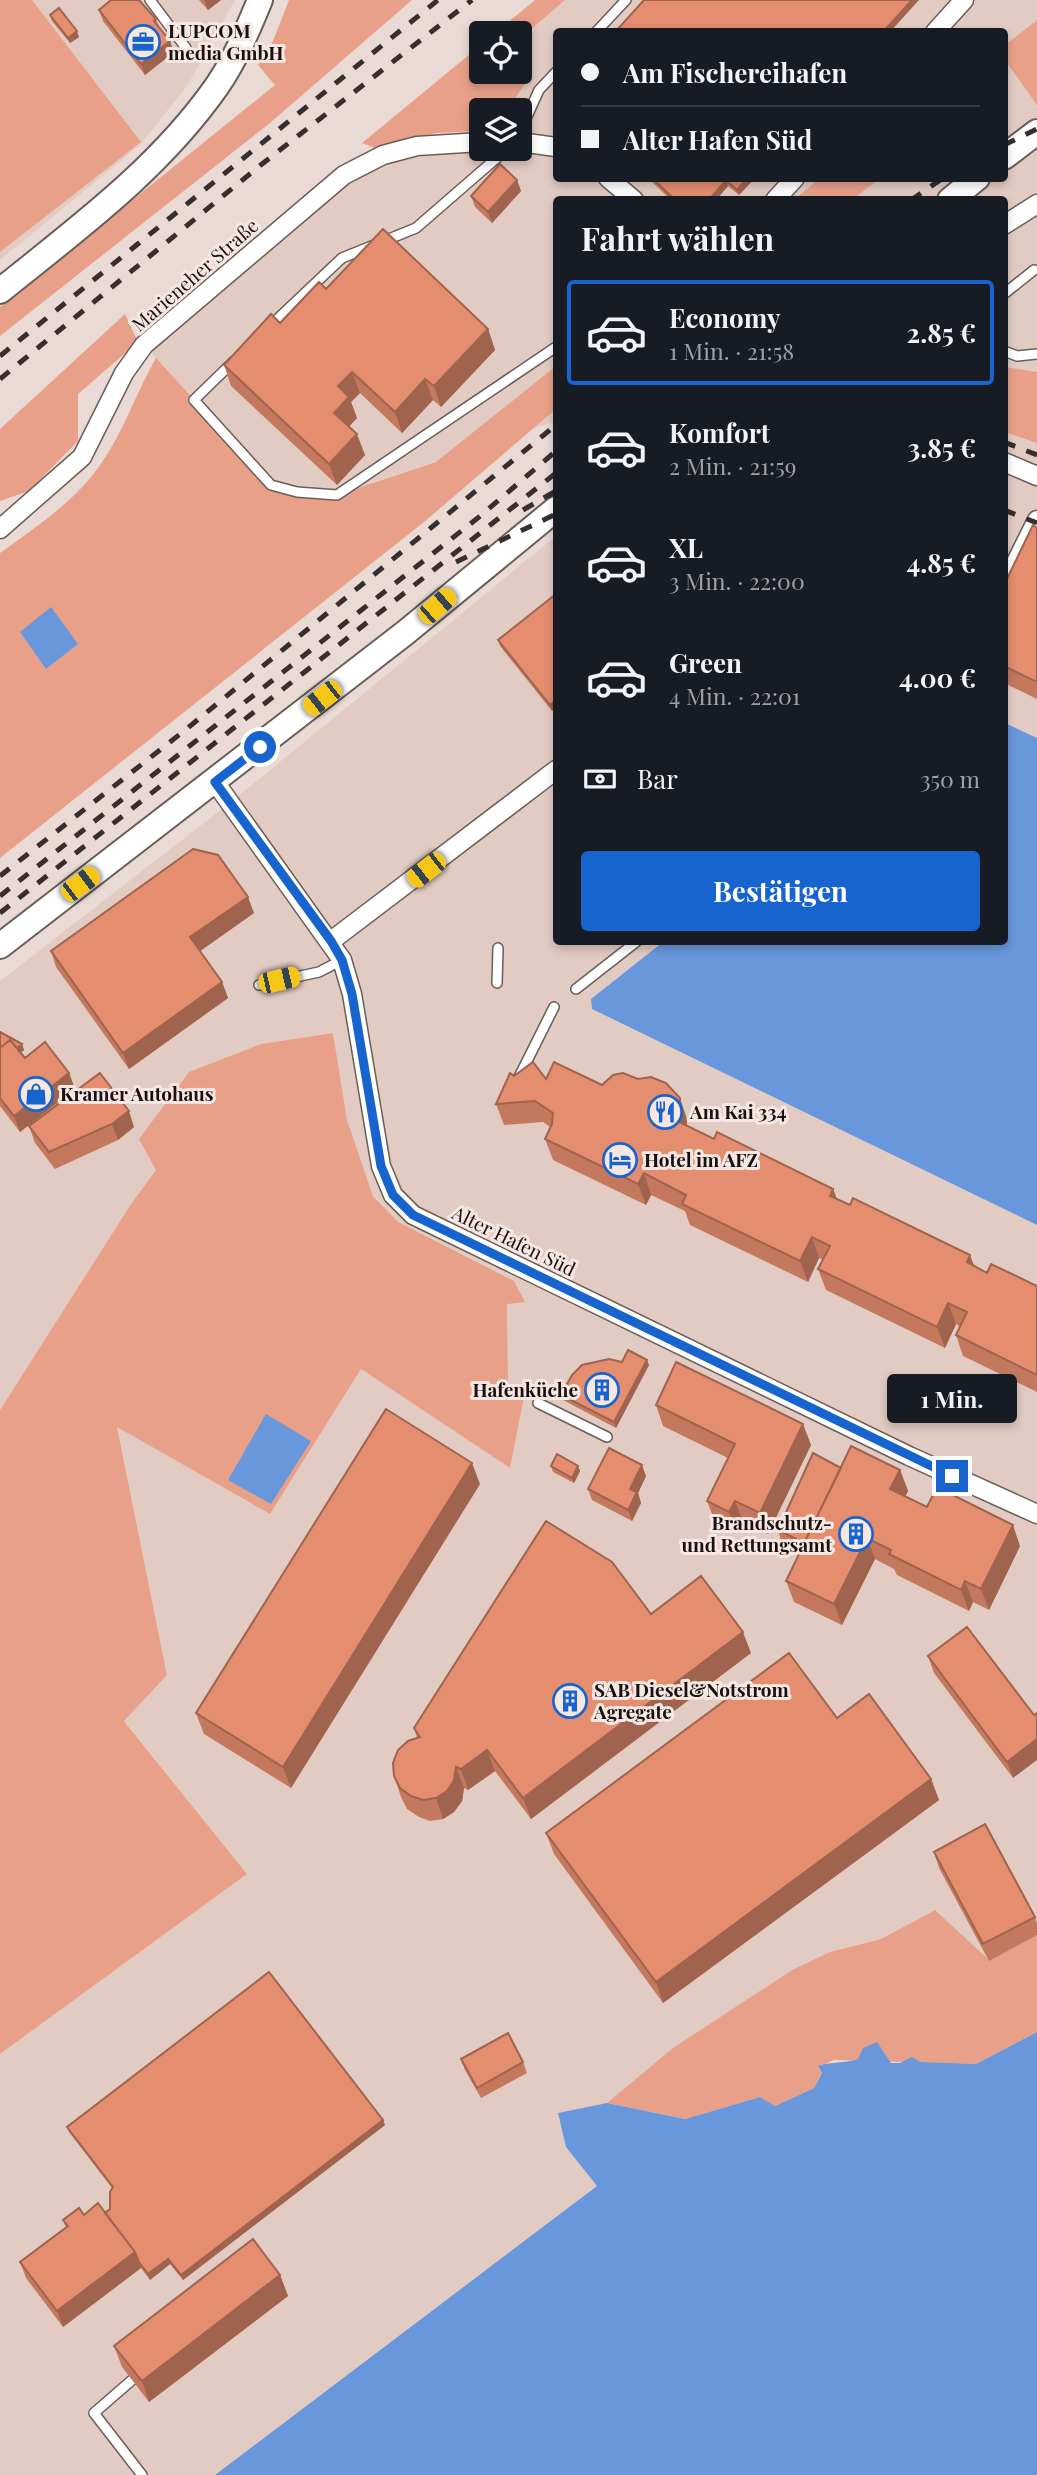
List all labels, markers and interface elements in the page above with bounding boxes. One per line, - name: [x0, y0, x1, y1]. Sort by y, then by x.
- place label: LUPCOM media GmbH: [168, 17, 283, 65]
- map controls: [469, 21, 532, 161]
- button: locate: [469, 21, 532, 84]
- office icon: LUPCOM media GmbH: [124, 23, 162, 61]
- text: Am Fischereihafen: [623, 55, 847, 90]
- button: layers: [469, 98, 532, 161]
- text: Alter Hafen Süd: [623, 122, 812, 157]
- street label: Marieneher Straße: [126, 212, 263, 336]
- text: Fahrt wählen: [581, 216, 774, 259]
- text: Economy: [669, 300, 780, 335]
- icon: car: [585, 301, 648, 364]
- text: 2.85 €: [907, 315, 976, 350]
- text: 1 Min. · 21:58: [669, 335, 794, 366]
- text: Komfort: [669, 415, 770, 450]
- icon: car: [585, 416, 648, 479]
- text: 3.85 €: [908, 430, 976, 465]
- text: 2 Min. · 21:59: [669, 450, 796, 481]
- text: XL: [669, 530, 703, 565]
- icon: car: [585, 531, 648, 594]
- text: 4.85 €: [906, 545, 976, 580]
- text: 3 Min. · 22:00: [669, 565, 805, 596]
- car: [415, 584, 460, 628]
- text: Green: [669, 645, 742, 680]
- icon: car: [585, 646, 648, 709]
- text: 4.00 €: [899, 660, 976, 695]
- car: [299, 677, 346, 719]
- text: 4 Min. · 22:01: [669, 680, 800, 711]
- route start: [244, 731, 276, 763]
- icon: cash: [581, 760, 619, 798]
- text: Bar: [637, 761, 678, 796]
- text: 350 m: [920, 763, 980, 794]
- car: [403, 849, 450, 891]
- button: Bestätigen: [581, 851, 980, 931]
- car: [57, 863, 104, 905]
- car: [257, 965, 302, 995]
- shop icon: Kramer Autohaus: [17, 1075, 55, 1113]
- place label: Kramer Autohaus: [60, 1080, 214, 1106]
- restaurant icon: Am Kai 334: [646, 1093, 684, 1131]
- place label: Am Kai 334: [689, 1098, 787, 1124]
- hotel icon: Hotel im AFZ: [601, 1141, 639, 1179]
- place label: Hotel im AFZ: [644, 1146, 758, 1172]
- street label: Alter Hafen Süd: [447, 1199, 580, 1281]
- building icon: Hafenküche: [583, 1371, 621, 1409]
- callout: 1 Min.: [887, 1374, 1017, 1424]
- place label: Hafenküche: [472, 1376, 578, 1402]
- text: 1 Min.: [920, 1383, 984, 1414]
- route end: [936, 1460, 968, 1492]
- place label: Brandschutz- und Rettungsamt: [682, 1509, 832, 1557]
- building icon: Brandschutz- und Rettungsamt: [837, 1515, 875, 1553]
- place label: SAB Diesel&Notstrom Agregate: [593, 1676, 789, 1724]
- building icon: SAB Diesel&Notstrom Agregate: [551, 1682, 589, 1720]

